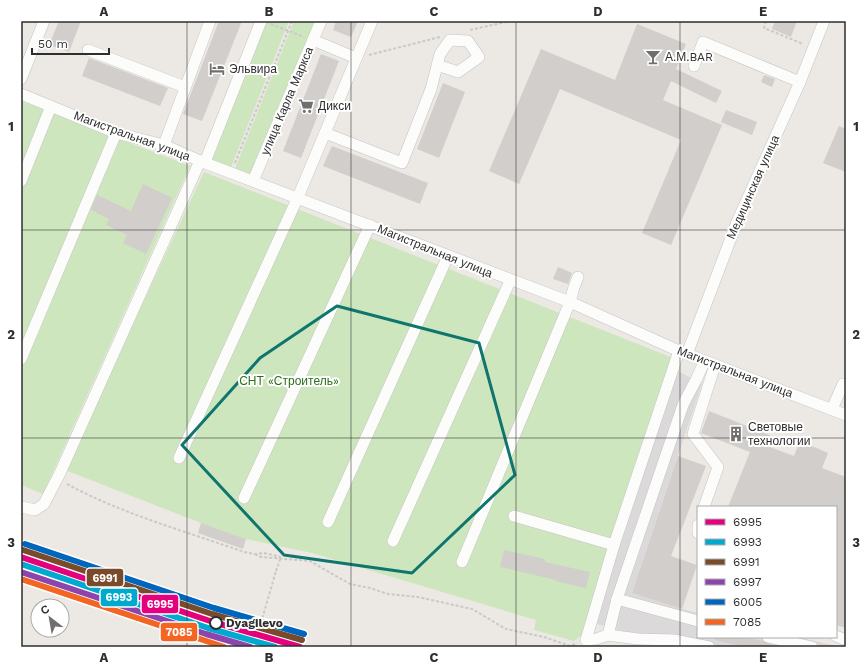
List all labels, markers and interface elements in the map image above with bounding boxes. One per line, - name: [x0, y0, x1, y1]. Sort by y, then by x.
- text: A: [100, 4, 109, 19]
- text: B: [265, 4, 274, 19]
- text: C: [430, 4, 439, 19]
- text: D: [593, 4, 603, 19]
- text: E: [759, 4, 767, 19]
- scale bar: [32, 30, 109, 56]
- text: 50 m: [38, 37, 68, 51]
- street label: улица Карла Маркса: [258, 44, 316, 157]
- bar icon: А.М.BAR: [644, 48, 662, 66]
- place label: А.М.BAR: [665, 50, 713, 64]
- hotel icon: Эльвира: [208, 60, 226, 78]
- place label: Эльвира: [229, 62, 277, 76]
- supermarket icon: Дикси: [297, 97, 315, 115]
- place label: Дикси: [318, 99, 351, 113]
- street label: Магистральная улица: [72, 108, 192, 164]
- text: 1: [8, 119, 14, 134]
- text: 1: [853, 119, 859, 134]
- street label: Медицинская улица: [724, 133, 782, 241]
- street label: Магистральная улица: [375, 221, 495, 281]
- text: 2: [7, 327, 15, 342]
- text: 2: [852, 327, 860, 342]
- street label: Магистральная улица: [675, 343, 795, 401]
- park label: СНТ «Строитель»: [239, 374, 339, 388]
- place label: Световые технологии: [748, 420, 810, 448]
- building icon: Световые технологии: [727, 425, 745, 443]
- legend: [697, 506, 837, 638]
- text: 6995: [733, 515, 762, 529]
- text: 3: [7, 535, 15, 550]
- text: 6993: [733, 535, 762, 549]
- text: 3: [852, 535, 860, 550]
- text: 6991: [733, 555, 760, 569]
- line badge: 6991: [86, 568, 124, 587]
- text: 6991: [92, 572, 118, 585]
- text: 6997: [733, 575, 762, 589]
- line badge: 6993: [100, 588, 138, 607]
- text: 6993: [106, 591, 133, 604]
- line badge: 6995: [141, 594, 179, 614]
- text: 6005: [733, 595, 762, 609]
- north arrow: [30, 598, 70, 638]
- text: 6995: [147, 598, 173, 611]
- text: С: [38, 602, 52, 617]
- text: 7085: [733, 615, 761, 629]
- marker: Dyagilevo: [209, 616, 223, 630]
- place label: Dyagilevo: [226, 616, 283, 630]
- line badge: 7085: [160, 622, 198, 642]
- text: 7085: [166, 626, 192, 639]
- text: A: [100, 650, 109, 665]
- text: B: [265, 650, 274, 665]
- text: C: [430, 650, 439, 665]
- text: D: [593, 650, 603, 665]
- text: E: [759, 650, 767, 665]

